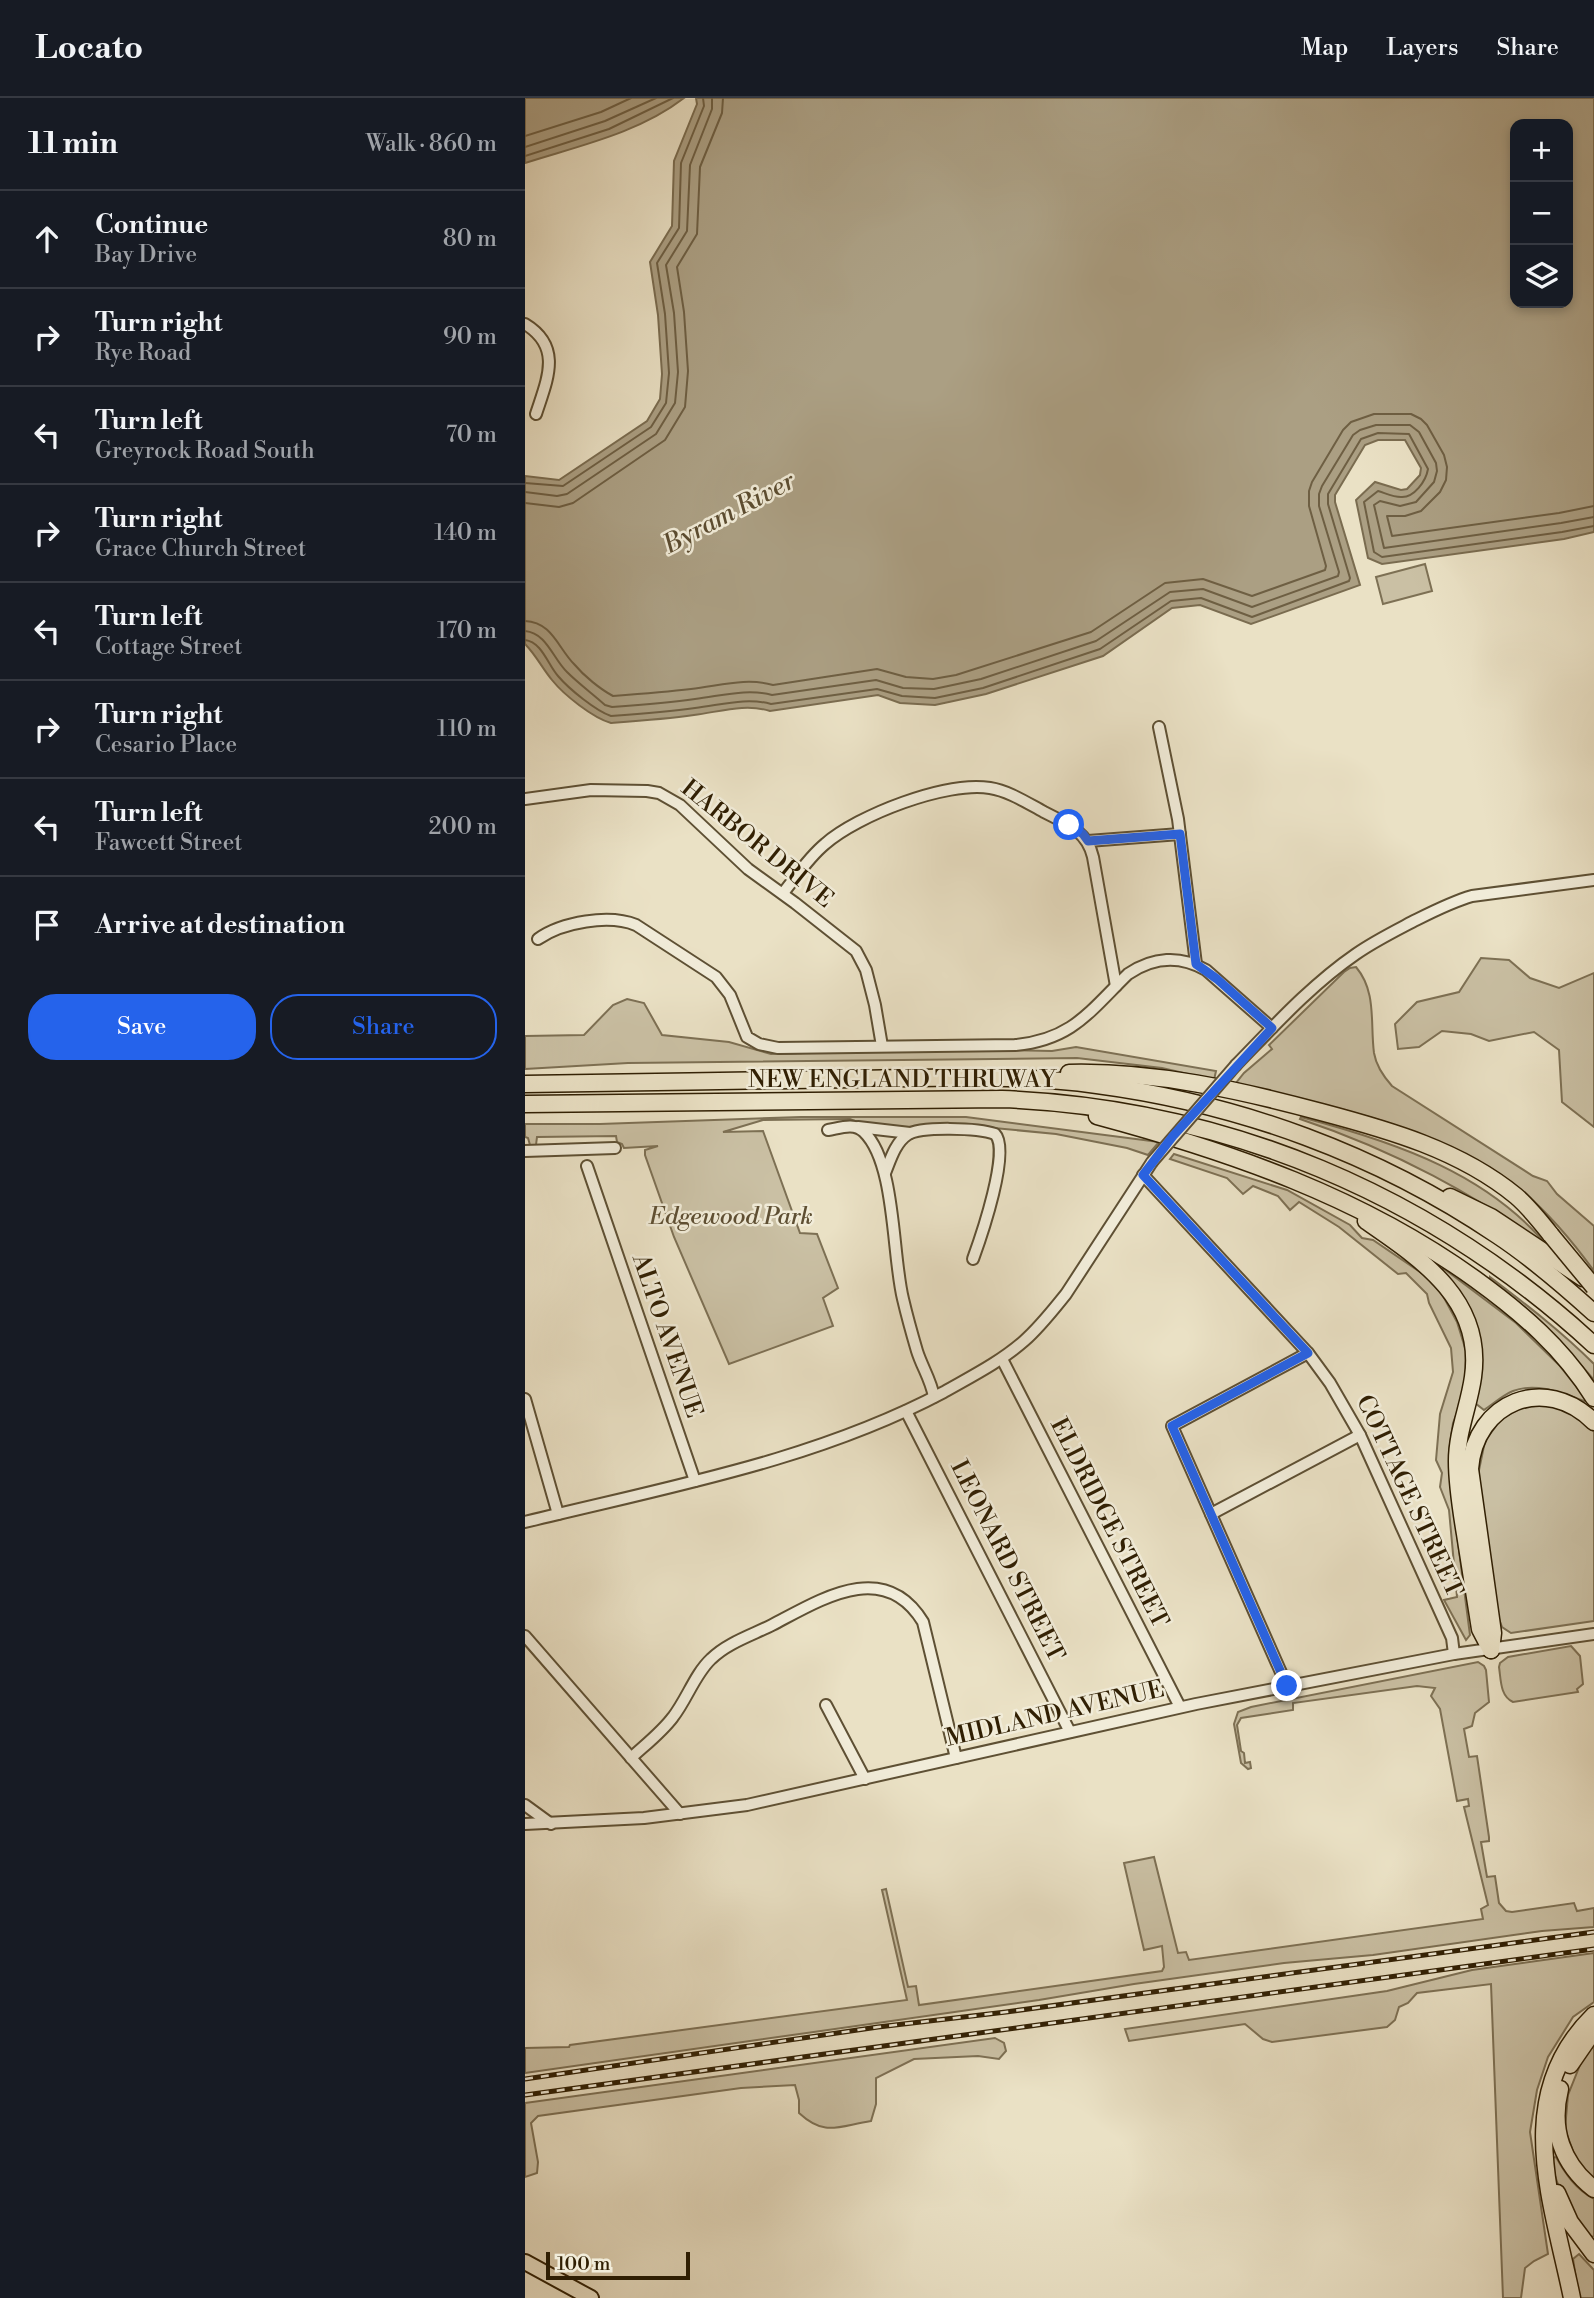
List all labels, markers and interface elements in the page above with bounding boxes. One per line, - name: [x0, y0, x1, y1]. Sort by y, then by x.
- text: Locato: [35, 28, 143, 69]
- text: Map: [1301, 33, 1348, 63]
- text: Layers: [1386, 33, 1458, 63]
- text: Share: [1496, 33, 1559, 63]
- map controls: [1510, 119, 1573, 308]
- button: +: [1510, 119, 1573, 182]
- text: 11 min: [28, 125, 118, 163]
- text: Walk · 860 m: [366, 130, 497, 158]
- button: −: [1510, 182, 1573, 245]
- text: Continue: [95, 209, 208, 241]
- icon: ahead: [28, 220, 66, 258]
- text: 80 m: [443, 225, 497, 253]
- text: Bay Drive: [95, 241, 197, 269]
- button: layers: [1510, 245, 1573, 308]
- text: Turn right: [95, 307, 223, 339]
- icon: right: [28, 318, 66, 356]
- text: 90 m: [443, 323, 497, 351]
- text: Rye Road: [95, 339, 191, 367]
- text: Turn left: [95, 405, 203, 437]
- icon: left: [28, 416, 66, 454]
- text: 70 m: [446, 421, 497, 449]
- text: Greyrock Road South: [95, 437, 315, 465]
- water label: Byram River: [657, 464, 801, 562]
- text: Turn right: [95, 503, 223, 535]
- icon: right: [28, 514, 66, 552]
- text: 140 m: [434, 519, 497, 547]
- text: Grace Church Street: [95, 535, 306, 563]
- text: Turn left: [95, 601, 203, 633]
- icon: left: [28, 612, 66, 650]
- text: 170 m: [437, 617, 497, 645]
- text: Cottage Street: [95, 633, 242, 661]
- text: Turn right: [95, 699, 223, 731]
- icon: right: [28, 710, 66, 748]
- text: 110 m: [437, 715, 497, 743]
- text: Cesario Place: [95, 731, 237, 759]
- street label: HARBOR DRIVE: [675, 773, 839, 915]
- text: Turn left: [95, 797, 203, 829]
- icon: left: [28, 808, 66, 846]
- route start: [1053, 809, 1084, 840]
- text: 200 m: [429, 813, 497, 841]
- text: Fawcett Street: [95, 829, 242, 857]
- icon: arrive: [28, 906, 66, 944]
- text: Arrive at destination: [95, 909, 345, 941]
- button: Save: [28, 994, 256, 1060]
- button: Share: [270, 994, 497, 1060]
- street label: NEW ENGLAND THRUWAY: [748, 1065, 1057, 1095]
- park label: Edgewood Park: [648, 1202, 813, 1232]
- street label: ALTO AVENUE: [625, 1249, 709, 1422]
- street label: COTTAGE STREET: [1349, 1390, 1469, 1602]
- street label: ELDRIDGE STREET: [1043, 1413, 1175, 1633]
- street label: LEONARD STREET: [943, 1455, 1071, 1667]
- route end: [1271, 1670, 1302, 1701]
- street label: MIDLAND AVENUE: [943, 1674, 1167, 1754]
- scale bar: [546, 2249, 689, 2281]
- text: 100 m: [557, 2252, 610, 2276]

